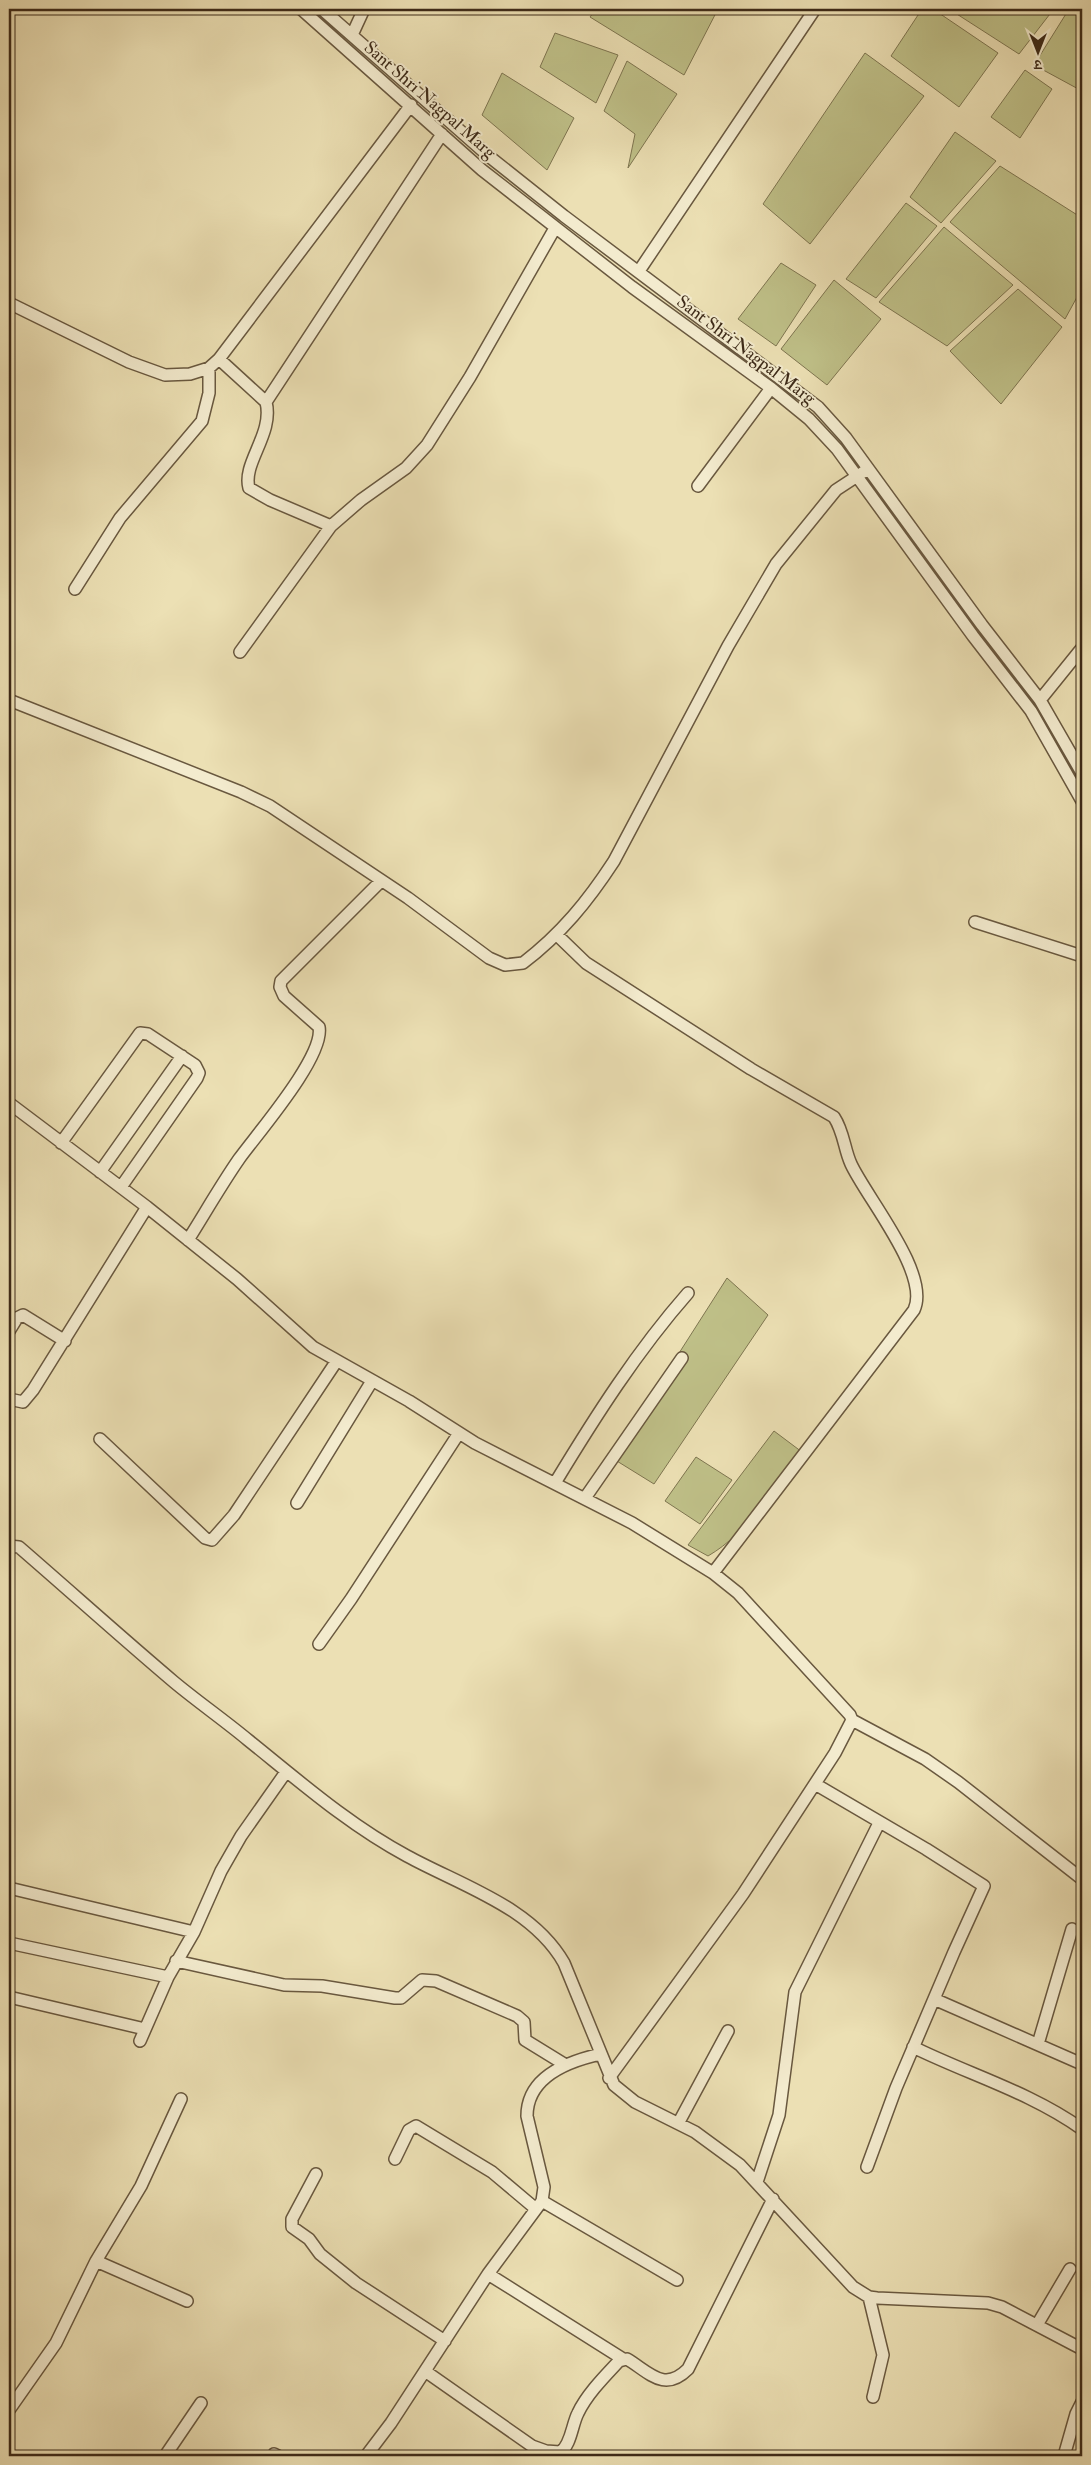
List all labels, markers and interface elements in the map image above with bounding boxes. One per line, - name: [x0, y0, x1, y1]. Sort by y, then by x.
- north arrow: [1014, 28, 1064, 78]
- street label: Sant Shri Nagpal Marg: [359, 36, 502, 165]
- text: उ: [1034, 56, 1043, 73]
- street label: Sant Shri Nagpal Marg: [672, 290, 821, 410]

